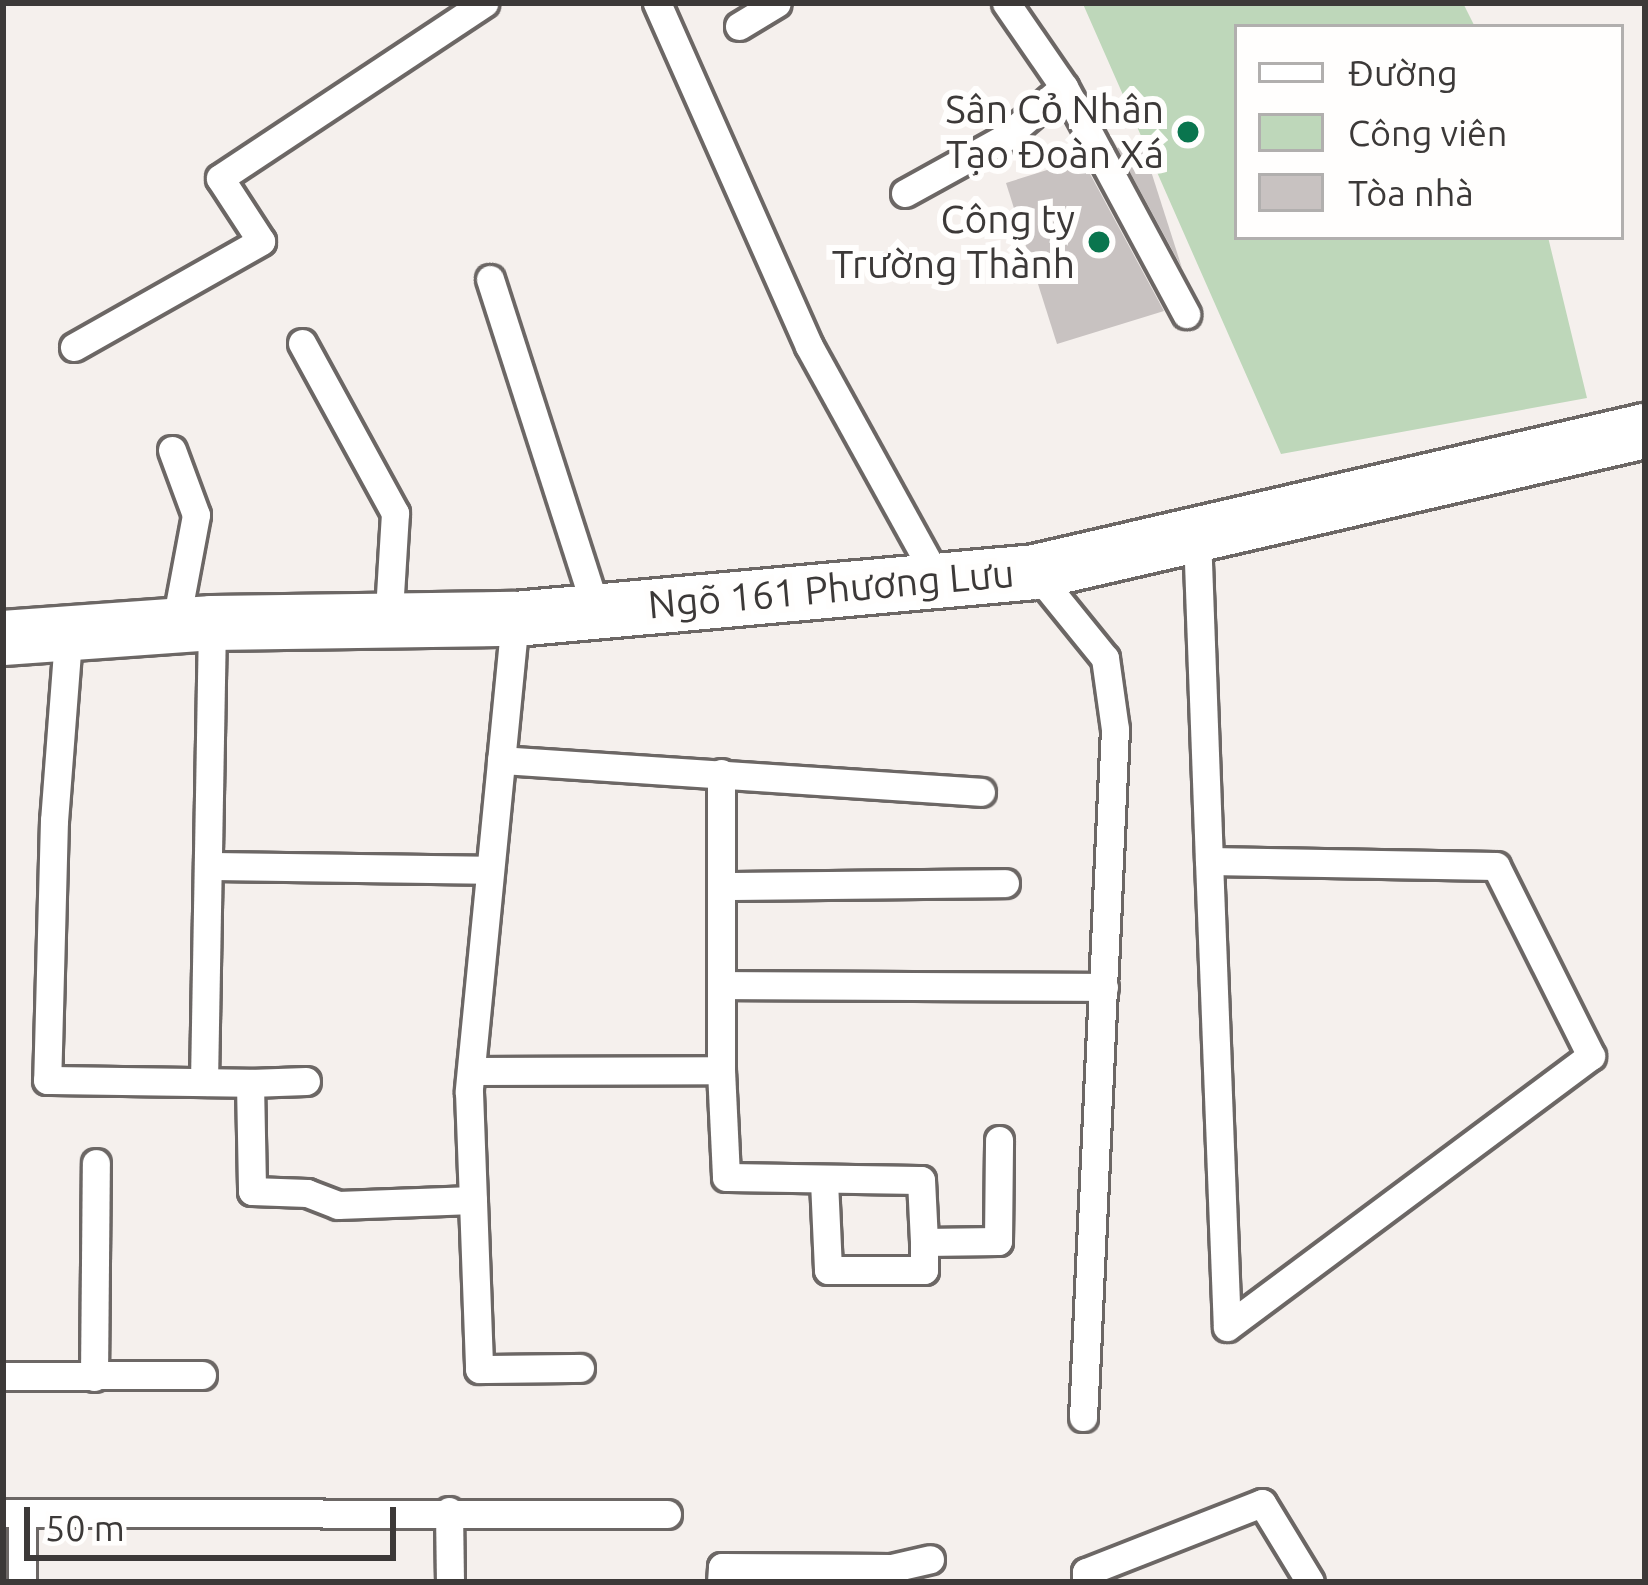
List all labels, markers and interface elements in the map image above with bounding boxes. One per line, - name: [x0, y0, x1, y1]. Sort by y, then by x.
- legend: [1234, 24, 1624, 240]
- text: Đường: [1348, 52, 1458, 93]
- place label: Sân Cỏ Nhân Tạo Đoàn Xá: [945, 87, 1164, 178]
- text: Công viên: [1348, 112, 1507, 153]
- marker: Sân Cỏ Nhân Tạo Đoàn Xá: [1175, 119, 1201, 145]
- text: Tòa nhà: [1348, 172, 1474, 213]
- place label: Công ty Trường Thành: [832, 197, 1075, 288]
- marker: Công ty Trường Thành: [1086, 229, 1112, 255]
- street label: Ngõ 161 Phương Lưu: [646, 550, 1016, 628]
- scale bar: [30, 1483, 402, 1557]
- text: 50 m: [45, 1507, 125, 1548]

